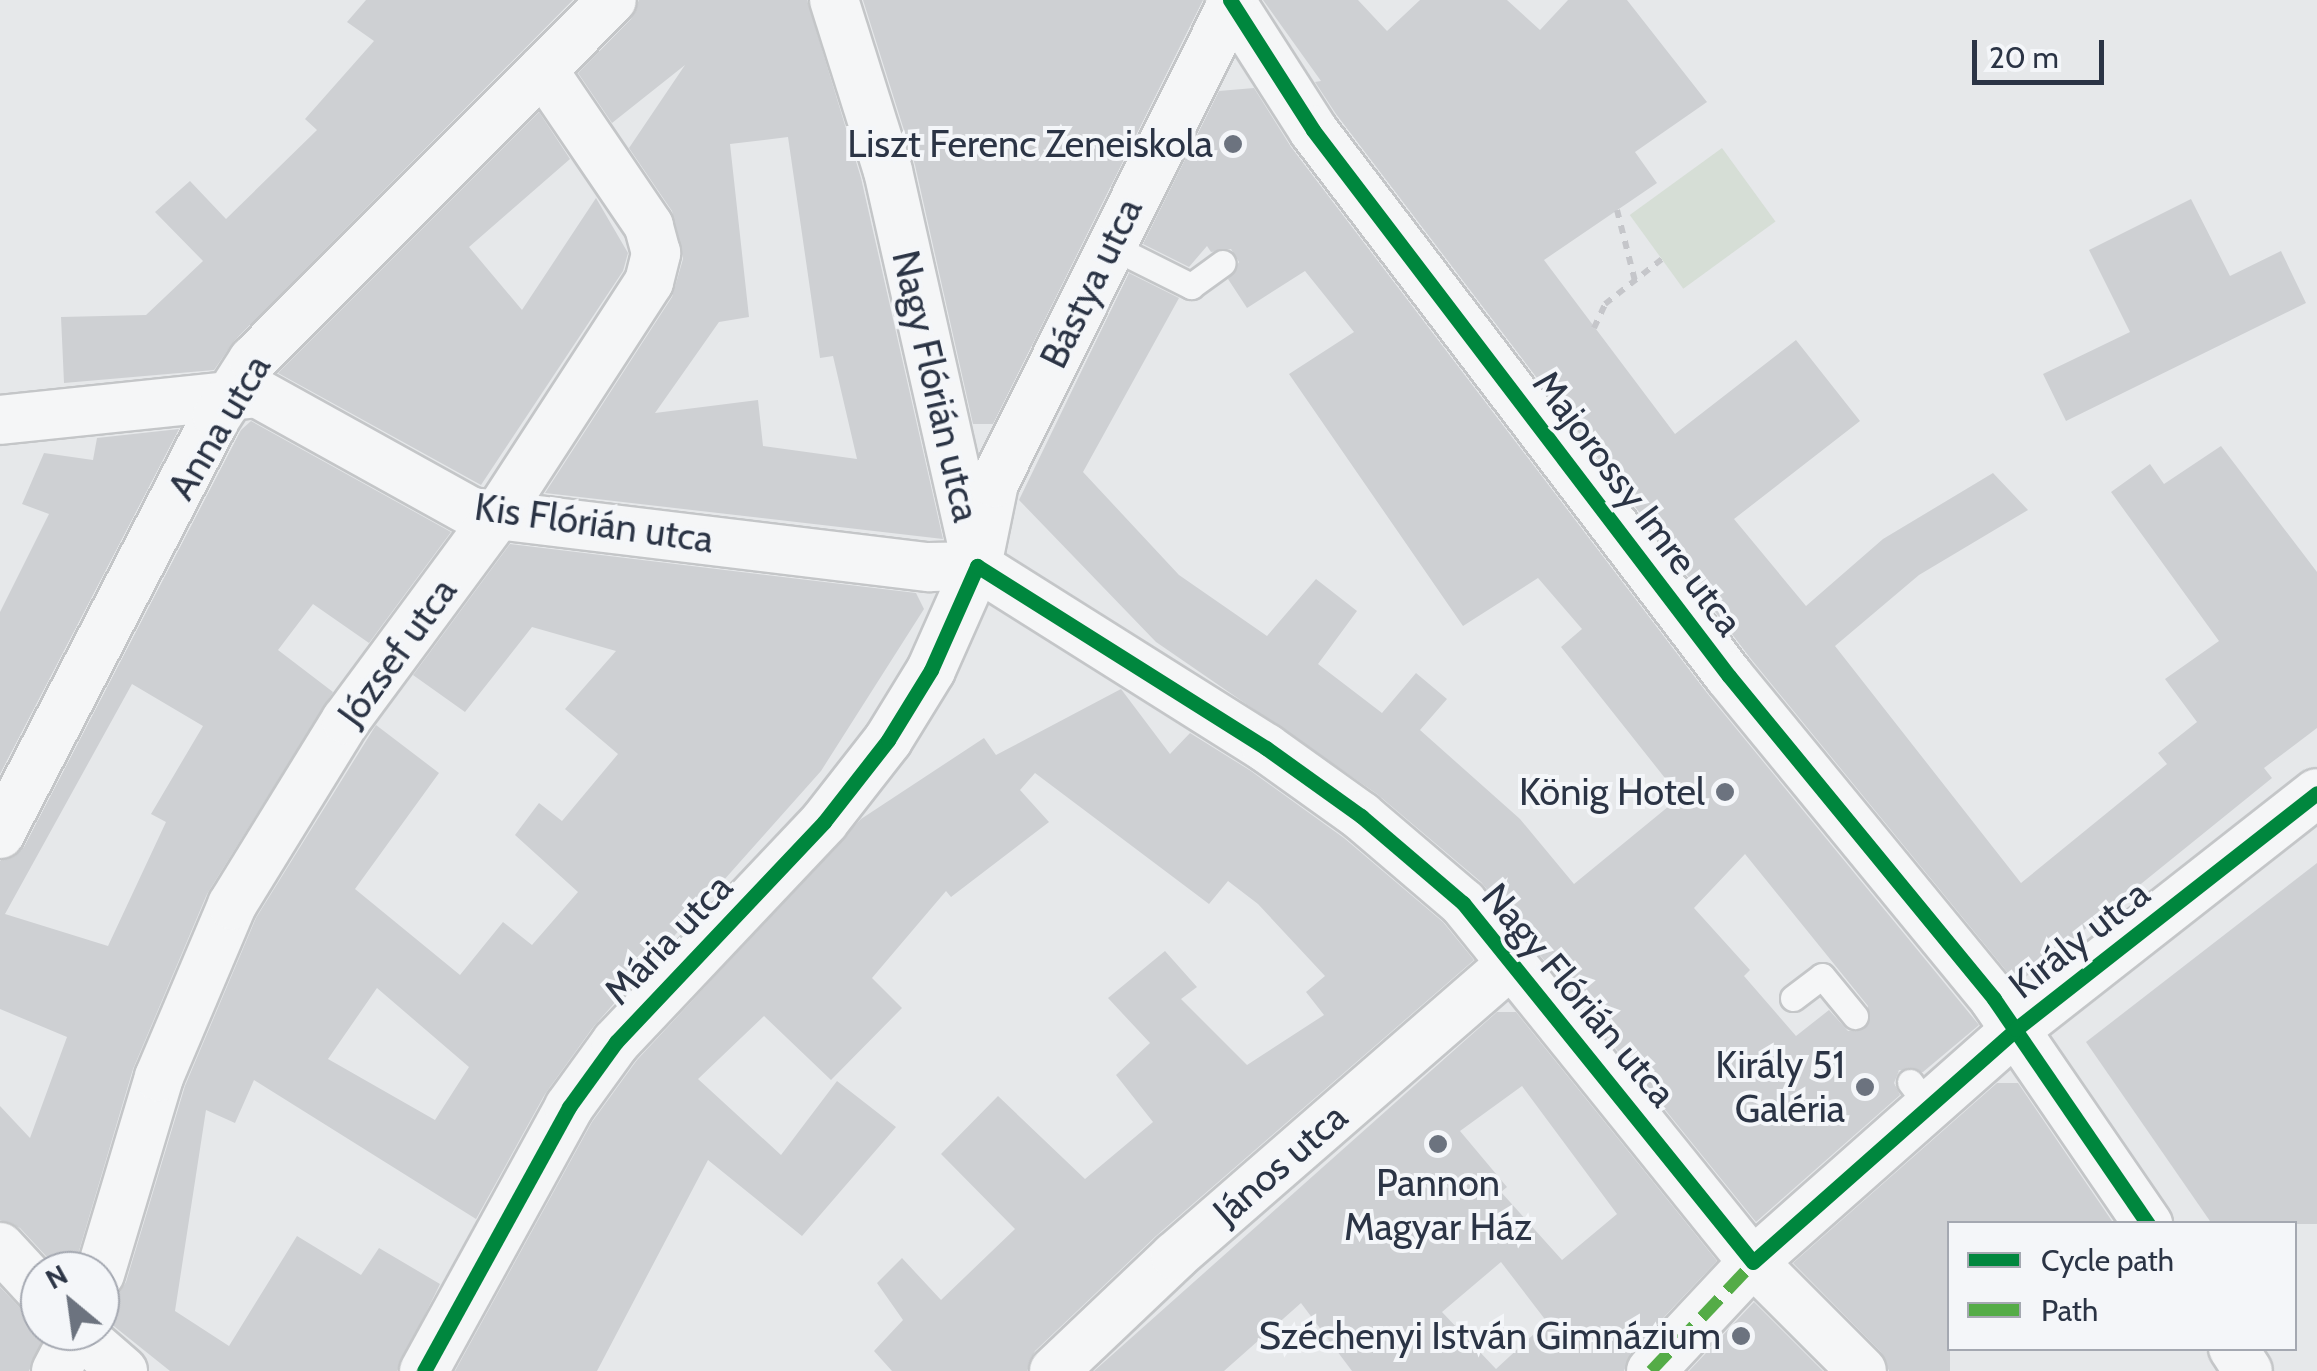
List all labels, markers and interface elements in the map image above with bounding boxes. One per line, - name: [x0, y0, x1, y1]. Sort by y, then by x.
- scale bar: [1977, 20, 2110, 82]
- text: 20 m: [1989, 39, 2059, 76]
- place label: Liszt Ferenc Zeneiskola: [847, 121, 1213, 167]
- marker: Liszt Ferenc Zeneiskola: [1222, 133, 1244, 155]
- street label: Bástya utca: [1030, 191, 1152, 375]
- street label: Nagy Flórián utca: [883, 246, 989, 526]
- street label: Anna utca: [158, 346, 280, 508]
- street label: Majorossy Imre utca: [1524, 362, 1752, 644]
- street label: Kis Flórián utca: [472, 484, 716, 562]
- street label: József utca: [328, 569, 466, 735]
- place label: König Hotel: [1519, 769, 1705, 815]
- marker: König Hotel: [1714, 781, 1736, 803]
- street label: Mária utca: [595, 864, 741, 1014]
- street label: Király utca: [2000, 870, 2158, 1008]
- street label: Nagy Flórián utca: [1473, 874, 1685, 1116]
- place label: Király 51 Galéria: [1715, 1042, 1845, 1132]
- marker: Király 51 Galéria: [1854, 1076, 1876, 1098]
- street label: János utca: [1204, 1094, 1356, 1234]
- marker: Pannon Magyar Ház: [1427, 1133, 1449, 1155]
- place label: Pannon Magyar Ház: [1344, 1160, 1532, 1250]
- legend: [1947, 1221, 2297, 1351]
- text: Cycle path: [2041, 1242, 2174, 1279]
- north arrow: [20, 1251, 120, 1351]
- text: N: [40, 1257, 73, 1296]
- text: Path: [2041, 1292, 2098, 1329]
- place label: Széchenyi István Gimnázium: [1259, 1313, 1721, 1359]
- marker: Széchenyi István Gimnázium: [1730, 1325, 1752, 1347]

